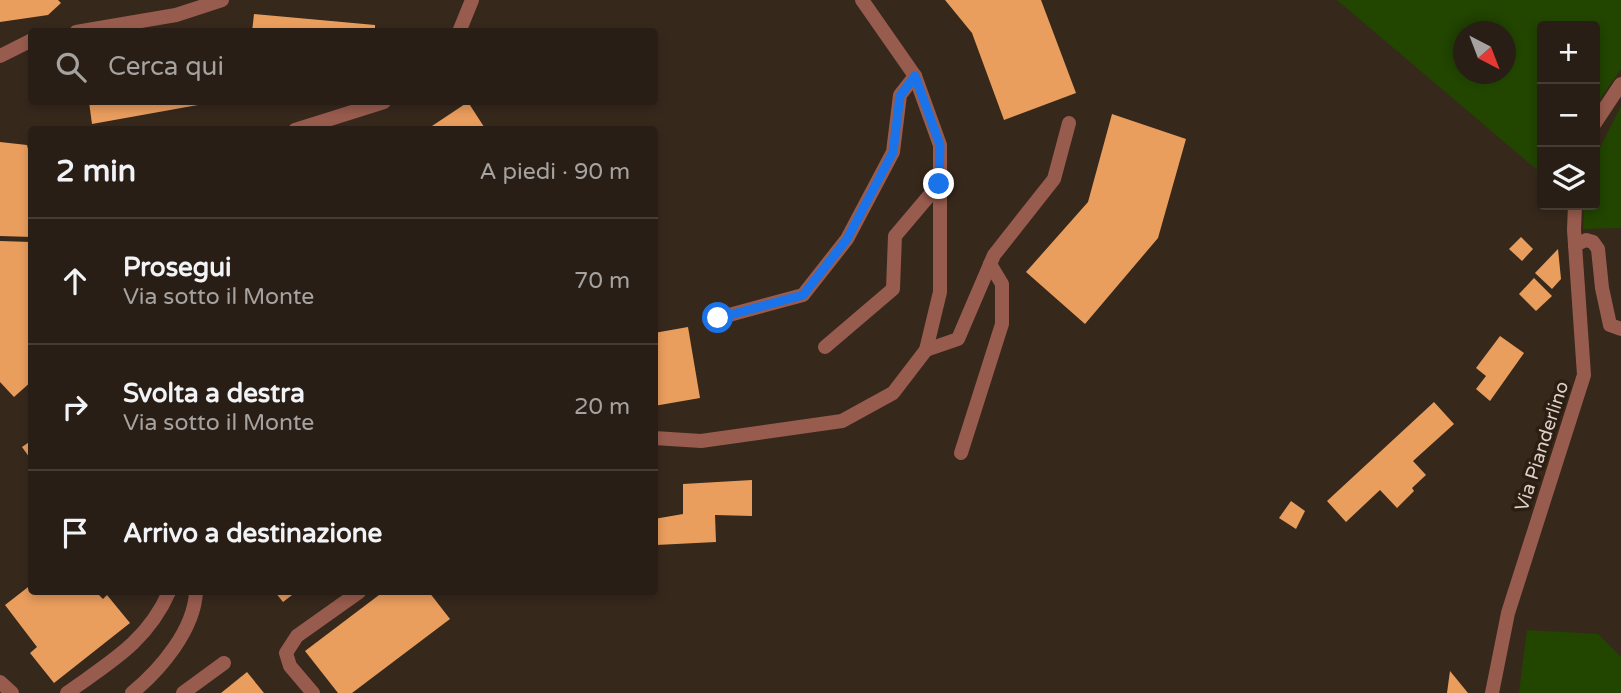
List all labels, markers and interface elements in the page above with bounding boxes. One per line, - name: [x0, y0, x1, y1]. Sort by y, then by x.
- north arrow: [1453, 21, 1516, 84]
- map controls: [1537, 21, 1600, 210]
- button: +: [1537, 21, 1600, 84]
- search box: [28, 28, 658, 105]
- icon: search: [52, 48, 90, 86]
- text: Cerca qui: [108, 51, 224, 82]
- button: −: [1537, 84, 1600, 147]
- button: layers: [1537, 147, 1600, 210]
- text: 2 min: [56, 153, 136, 190]
- text: A piedi · 90 m: [479, 158, 630, 186]
- route end: [923, 168, 954, 199]
- text: Prosegui: [123, 252, 232, 283]
- icon: ahead: [56, 262, 94, 300]
- text: 70 m: [574, 267, 630, 295]
- text: Via sotto il Monte: [123, 283, 314, 311]
- route start: [702, 302, 733, 333]
- text: Svolta a destra: [123, 378, 305, 409]
- street label: Via Pianderlino: [1511, 378, 1573, 514]
- icon: right: [56, 388, 94, 426]
- text: 20 m: [574, 393, 630, 421]
- text: Via sotto il Monte: [123, 409, 314, 437]
- icon: arrive: [56, 514, 94, 552]
- text: Arrivo a destinazione: [123, 518, 382, 549]

